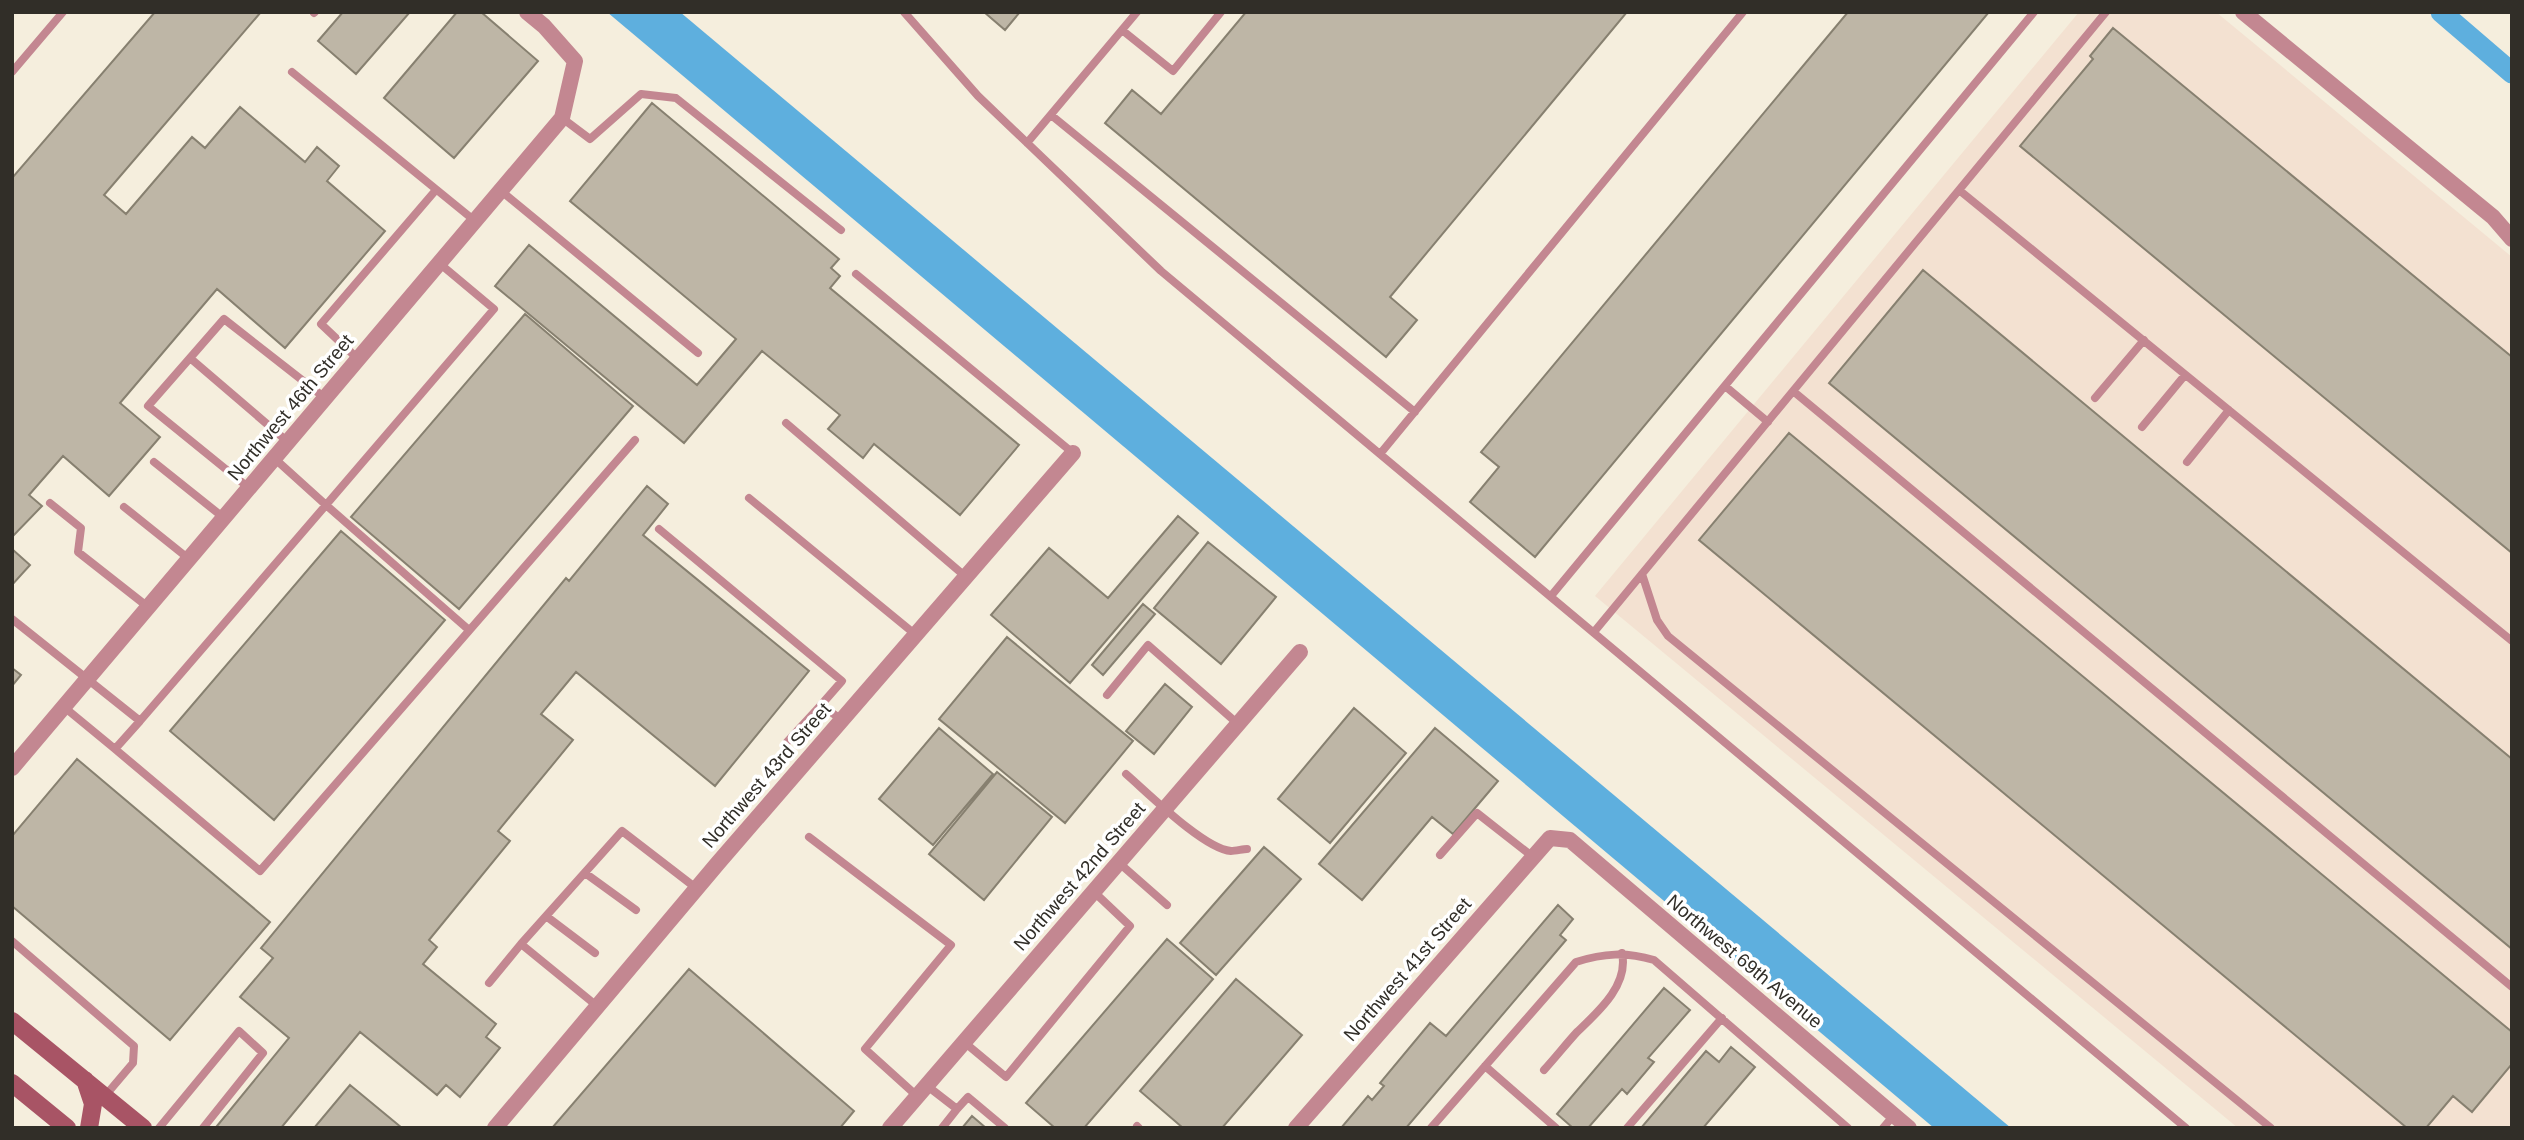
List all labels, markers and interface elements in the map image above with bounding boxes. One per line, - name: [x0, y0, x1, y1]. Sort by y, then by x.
- street label: Northwest 46th Street: [223, 330, 358, 484]
- street label: Northwest 43rd Street: [698, 698, 835, 852]
- street label: Northwest 42nd Street: [1009, 798, 1150, 955]
- street label: Northwest 69th Avenue: [1663, 890, 1827, 1032]
- street label: Northwest 41st Street: [1340, 893, 1476, 1045]

